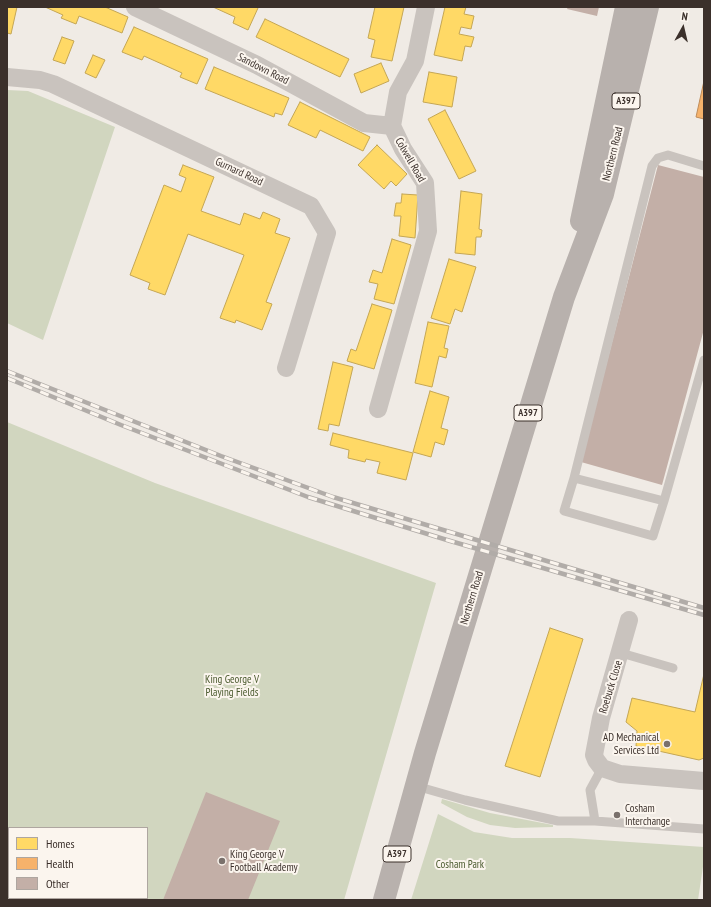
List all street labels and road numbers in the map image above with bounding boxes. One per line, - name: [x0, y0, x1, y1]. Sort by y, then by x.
- street label: Sandown Road: [235, 50, 291, 88]
- road number: A397: [612, 93, 640, 109]
- street label: Northern Road: [600, 126, 626, 182]
- street label: Colwell Road: [392, 135, 428, 185]
- street label: Gurnard Road: [213, 155, 265, 189]
- road number: A397: [514, 405, 542, 421]
- street label: Northern Road: [458, 570, 486, 626]
- street label: Roebuck Close: [597, 659, 625, 715]
- road number: A397: [383, 846, 411, 862]

